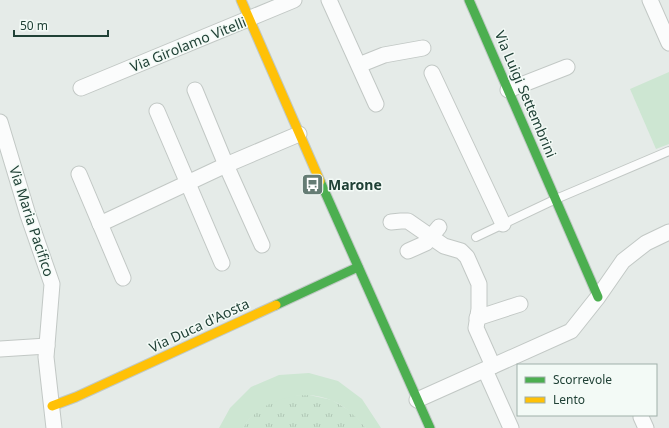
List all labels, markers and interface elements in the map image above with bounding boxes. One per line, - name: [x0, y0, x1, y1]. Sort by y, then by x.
- scale bar: [14, 12, 108, 38]
- street label: Via Girolamo Vitelli: [127, 12, 249, 76]
- text: 50 m: [20, 17, 48, 34]
- street label: Via Luigi Settembrini: [491, 28, 561, 160]
- street label: Via Maria Pacifico: [5, 163, 59, 279]
- bus stop icon: Marone: [299, 171, 325, 197]
- place label: Marone: [328, 175, 382, 194]
- street label: Via Duca d'Aosta: [146, 293, 252, 357]
- legend: [517, 364, 657, 416]
- text: Scorrevole: [553, 371, 612, 388]
- text: Lento: [553, 391, 585, 408]

